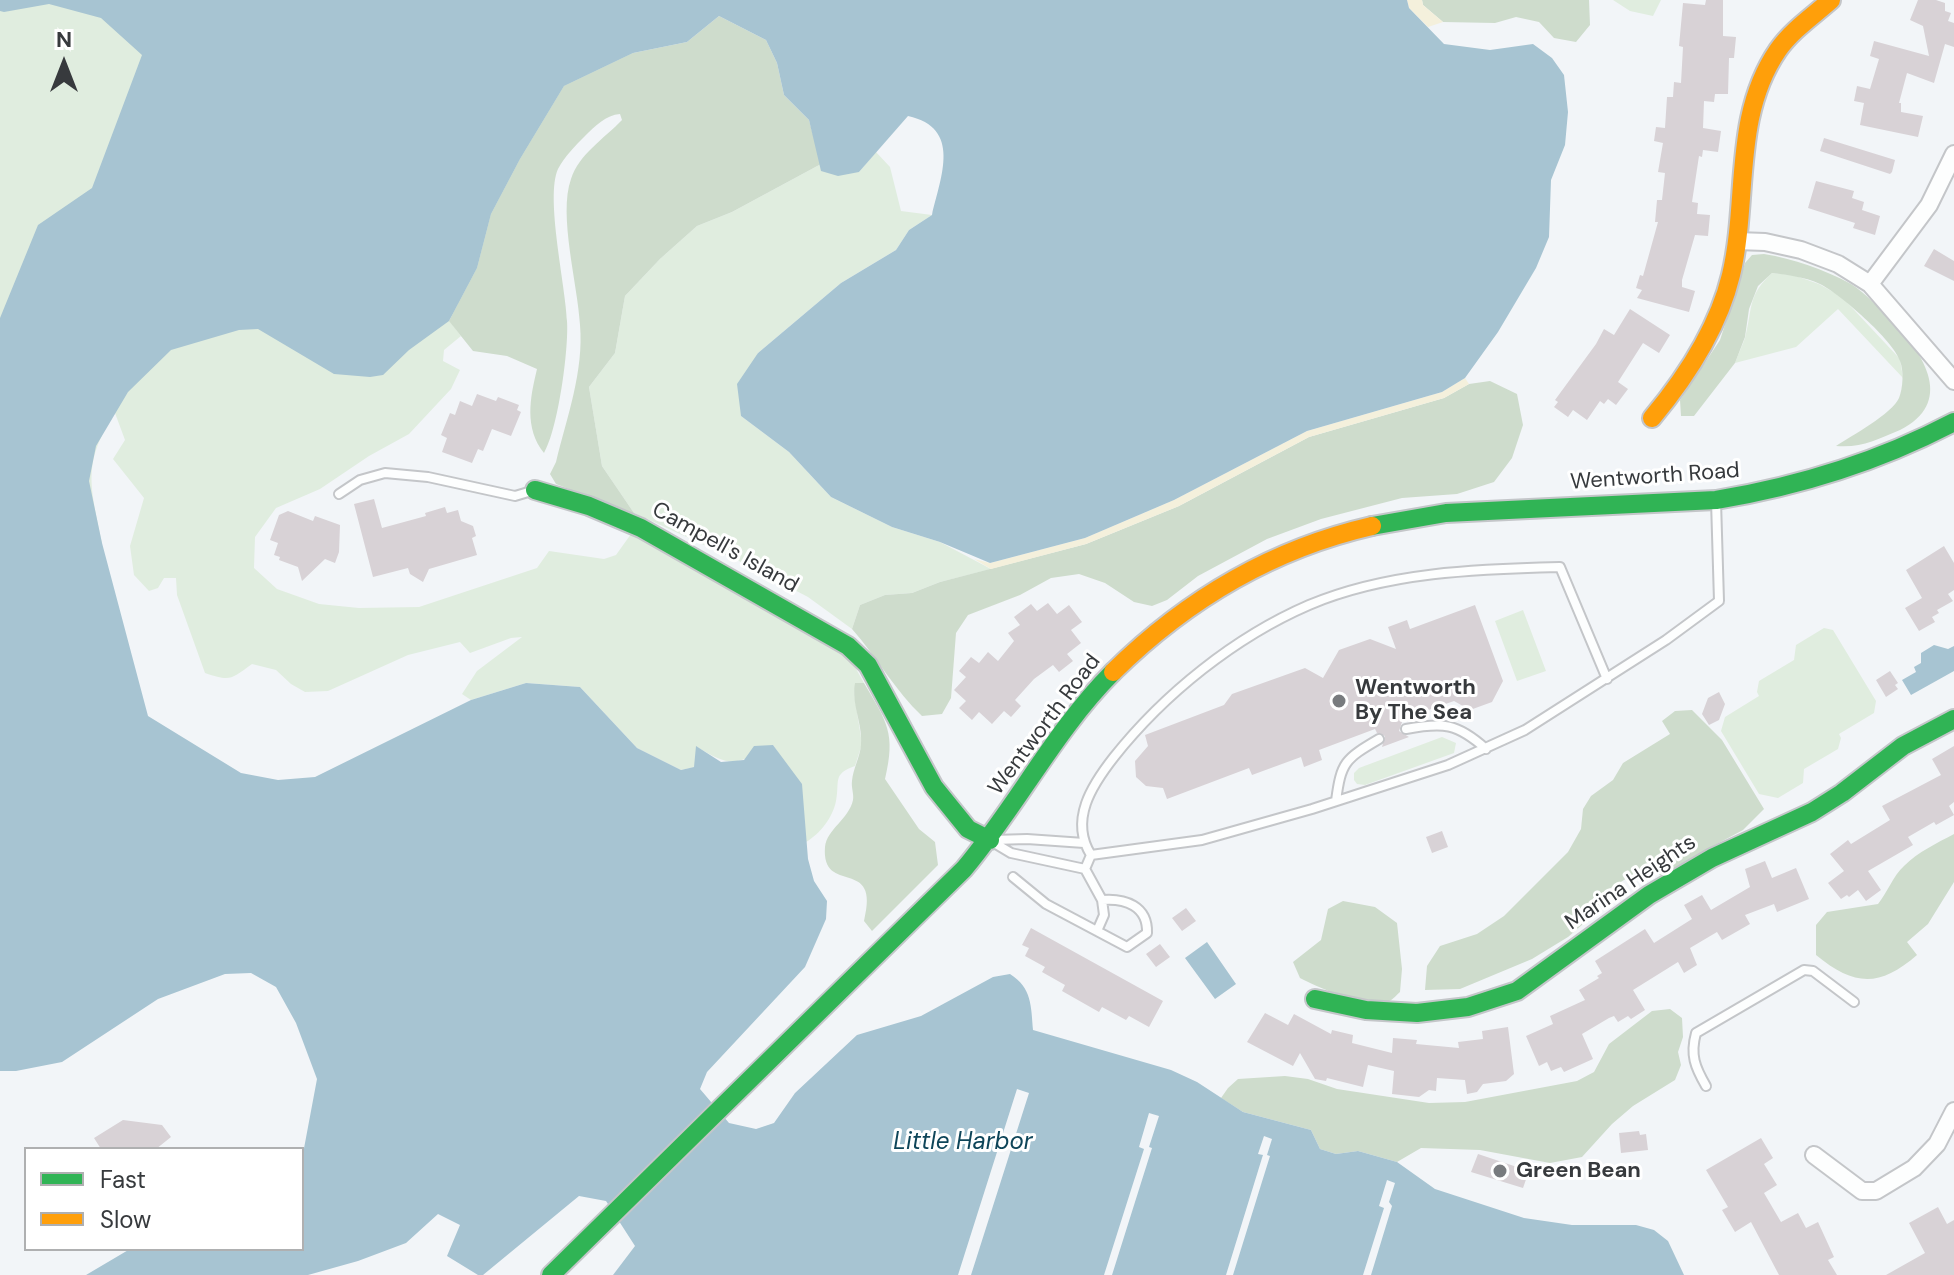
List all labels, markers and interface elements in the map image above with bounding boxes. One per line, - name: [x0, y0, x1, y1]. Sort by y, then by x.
- north arrow: [24, 24, 104, 104]
- text: N: [56, 25, 72, 54]
- street label: Wentworth Road: [1569, 458, 1741, 496]
- street label: Campell's Island: [647, 497, 803, 599]
- street label: Wentworth Road: [983, 649, 1107, 801]
- place label: Wentworth By The Sea: [1355, 675, 1476, 726]
- marker: Wentworth By The Sea: [1330, 692, 1348, 710]
- street label: Marina Heights: [1561, 830, 1701, 936]
- water label: Little Harbor: [893, 1129, 1033, 1157]
- legend: [24, 1147, 304, 1251]
- place label: Green Bean: [1516, 1158, 1641, 1184]
- marker: Green Bean: [1491, 1162, 1509, 1180]
- text: Fast: [100, 1164, 146, 1195]
- text: Slow: [100, 1204, 151, 1235]

